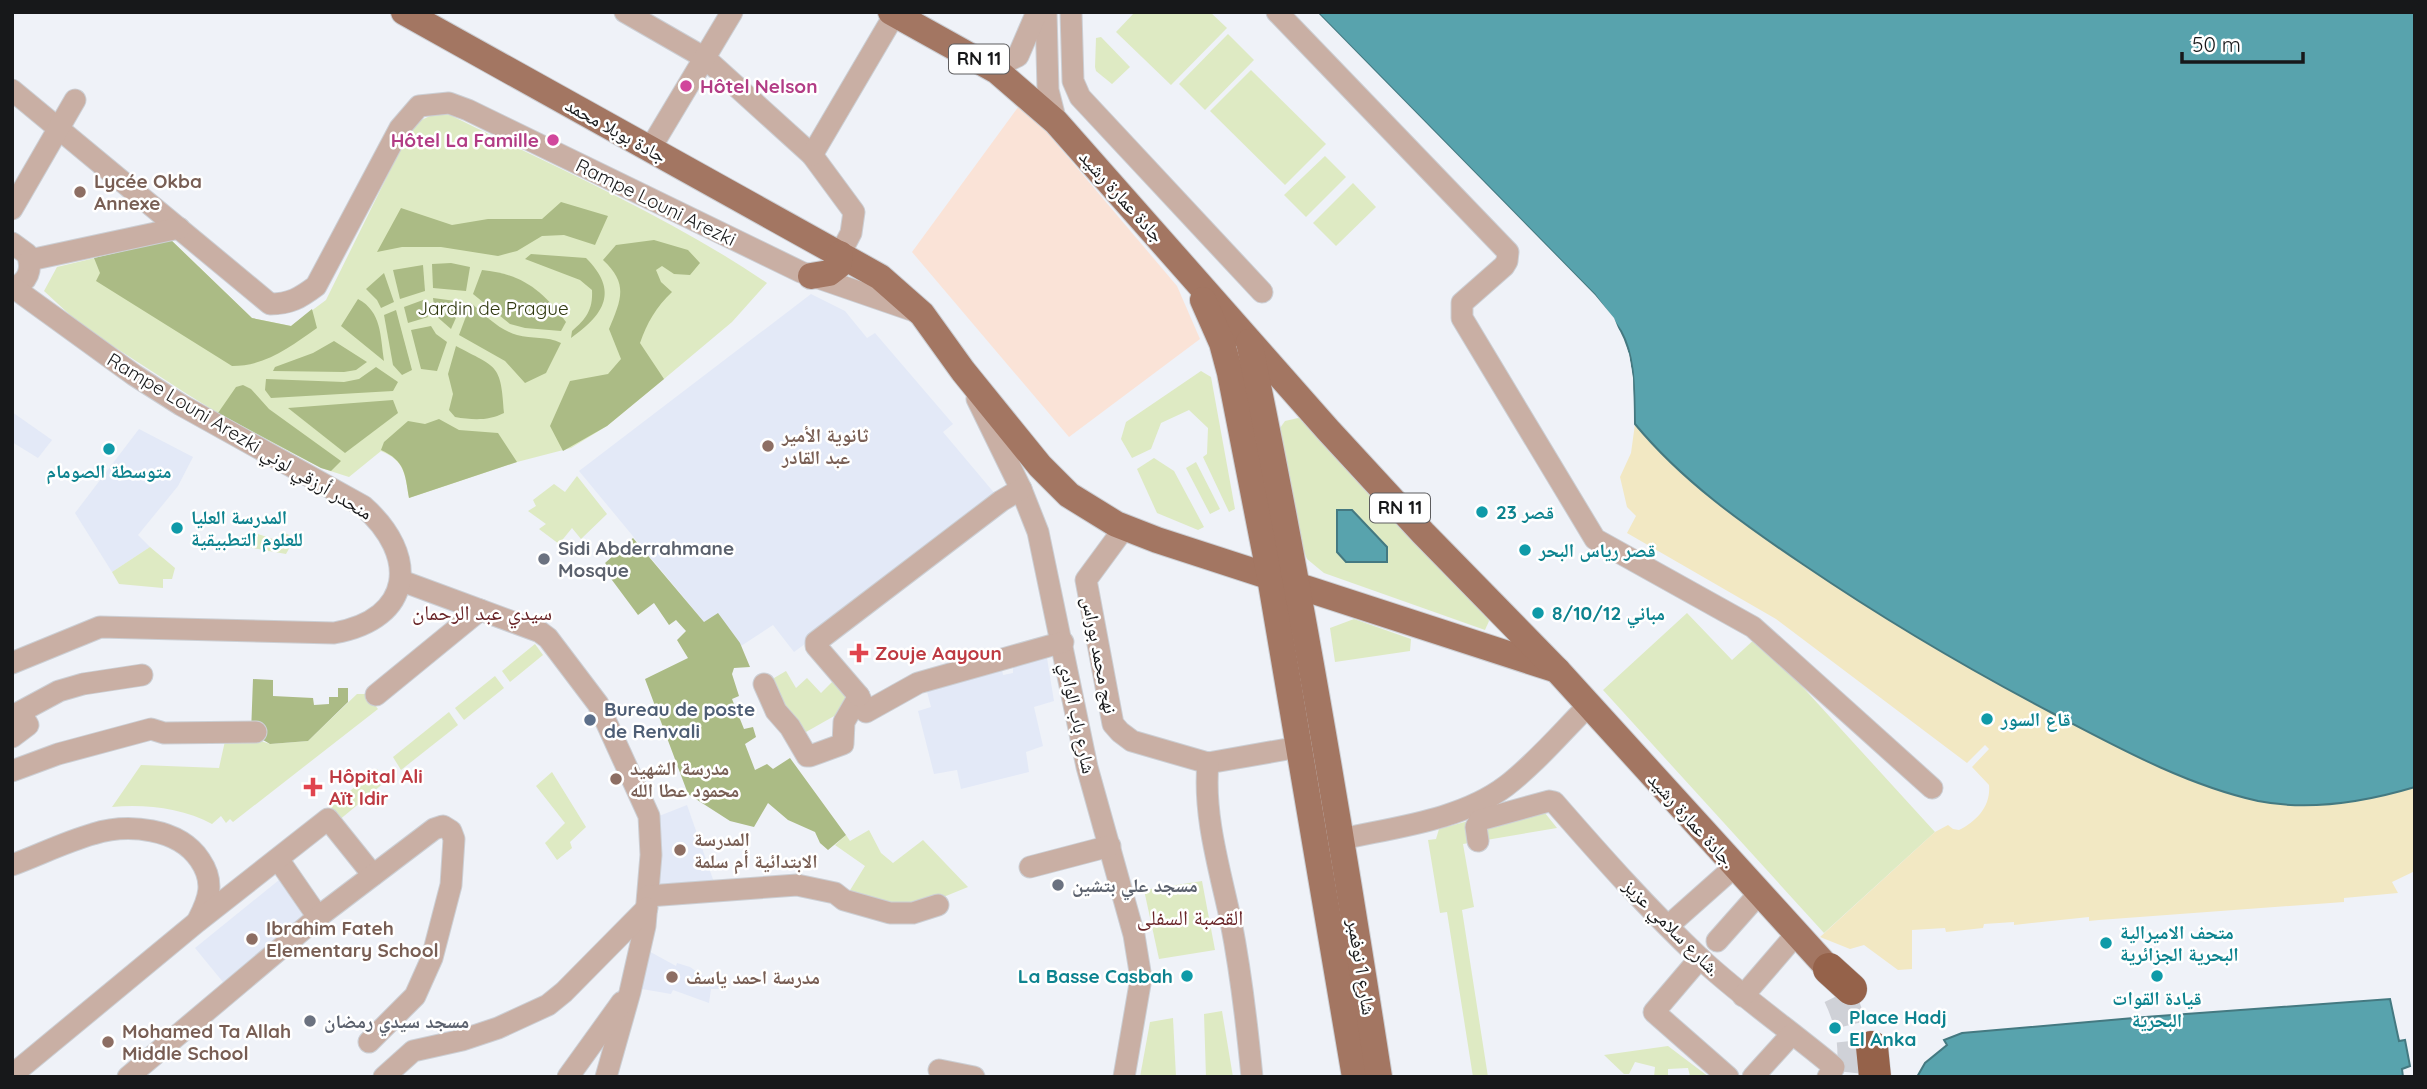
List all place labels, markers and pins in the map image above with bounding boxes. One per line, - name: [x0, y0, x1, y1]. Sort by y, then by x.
- place label: Hôtel Nelson: [700, 74, 818, 98]
- marker: Hôtel Nelson: [678, 78, 694, 94]
- place label: Hôtel La Famille: [391, 128, 539, 152]
- marker: Hôtel La Famille: [545, 132, 561, 148]
- place label: Lycée Okba Annexe: [94, 169, 202, 215]
- marker: Lycée Okba Annexe: [72, 184, 88, 200]
- place label: ثانوية الأمير عبد القادر: [781, 423, 869, 469]
- marker: ثانوية الأمير عبد القادر: [760, 438, 776, 454]
- marker: متوسطة الصومام: [101, 441, 117, 457]
- place label: متوسطة الصومام: [47, 459, 171, 485]
- place label: قصر 23: [1496, 500, 1554, 524]
- marker: قصر 23: [1474, 504, 1490, 520]
- place label: المدرسة العليا للعلوم التطبيقية: [191, 505, 303, 553]
- marker: المدرسة العليا للعلوم التطبيقية: [169, 520, 185, 536]
- place label: Sidi Abderrahmane Mosque: [558, 536, 734, 582]
- place label: قصر رياس البحر: [1538, 538, 1656, 562]
- marker: قصر رياس البحر: [1517, 542, 1533, 558]
- marker: Sidi Abderrahmane Mosque: [536, 551, 552, 567]
- place label: مباني 8/10/12: [1552, 601, 1665, 629]
- marker: مباني 8/10/12: [1530, 605, 1546, 621]
- place label: Zouje Aayoun: [875, 641, 1002, 665]
- marker: Zouje Aayoun: [849, 643, 869, 663]
- place label: Bureau de poste de Renvali: [604, 697, 755, 743]
- place label: قاع السور: [2000, 707, 2071, 732]
- marker: قاع السور: [1979, 711, 1995, 727]
- marker: Bureau de poste de Renvali: [582, 712, 598, 728]
- place label: مدرسة الشهيد محمود عطا الله: [630, 756, 739, 802]
- place label: Hôpital Ali Aït Idir: [329, 764, 423, 810]
- marker: مدرسة الشهيد محمود عطا الله: [608, 771, 624, 787]
- marker: Hôpital Ali Aït Idir: [303, 777, 323, 797]
- place label: المدرسة الابتدائية أم سلمة: [694, 827, 818, 875]
- marker: المدرسة الابتدائية أم سلمة: [672, 842, 688, 858]
- place label: مسجد علي بتشين: [1072, 873, 1198, 901]
- marker: مسجد علي بتشين: [1050, 877, 1066, 893]
- place label: Ibrahim Fateh Elementary School: [266, 916, 439, 962]
- place label: متحف الاميرالية البحرية الجزائرية: [2120, 920, 2239, 966]
- marker: Ibrahim Fateh Elementary School: [244, 931, 260, 947]
- marker: متحف الاميرالية البحرية الجزائرية: [2098, 935, 2114, 951]
- place label: La Basse Casbah: [1018, 964, 1173, 988]
- place label: مدرسة احمد ياسف: [686, 965, 820, 989]
- marker: La Basse Casbah: [1179, 968, 1195, 984]
- marker: قيادة القوات البحرية: [2149, 968, 2165, 984]
- marker: مدرسة احمد ياسف: [664, 969, 680, 985]
- place label: قيادة القوات البحرية: [2112, 986, 2202, 1032]
- place label: Place Hadj El Anka: [1849, 1005, 1947, 1051]
- place label: مسجد سيدي رمضان: [324, 1009, 469, 1037]
- marker: مسجد سيدي رمضان: [302, 1013, 318, 1029]
- place label: Mohamed Ta Allah Middle School: [122, 1019, 291, 1065]
- marker: Place Hadj El Anka: [1827, 1020, 1843, 1036]
- marker: Mohamed Ta Allah Middle School: [100, 1034, 116, 1050]

